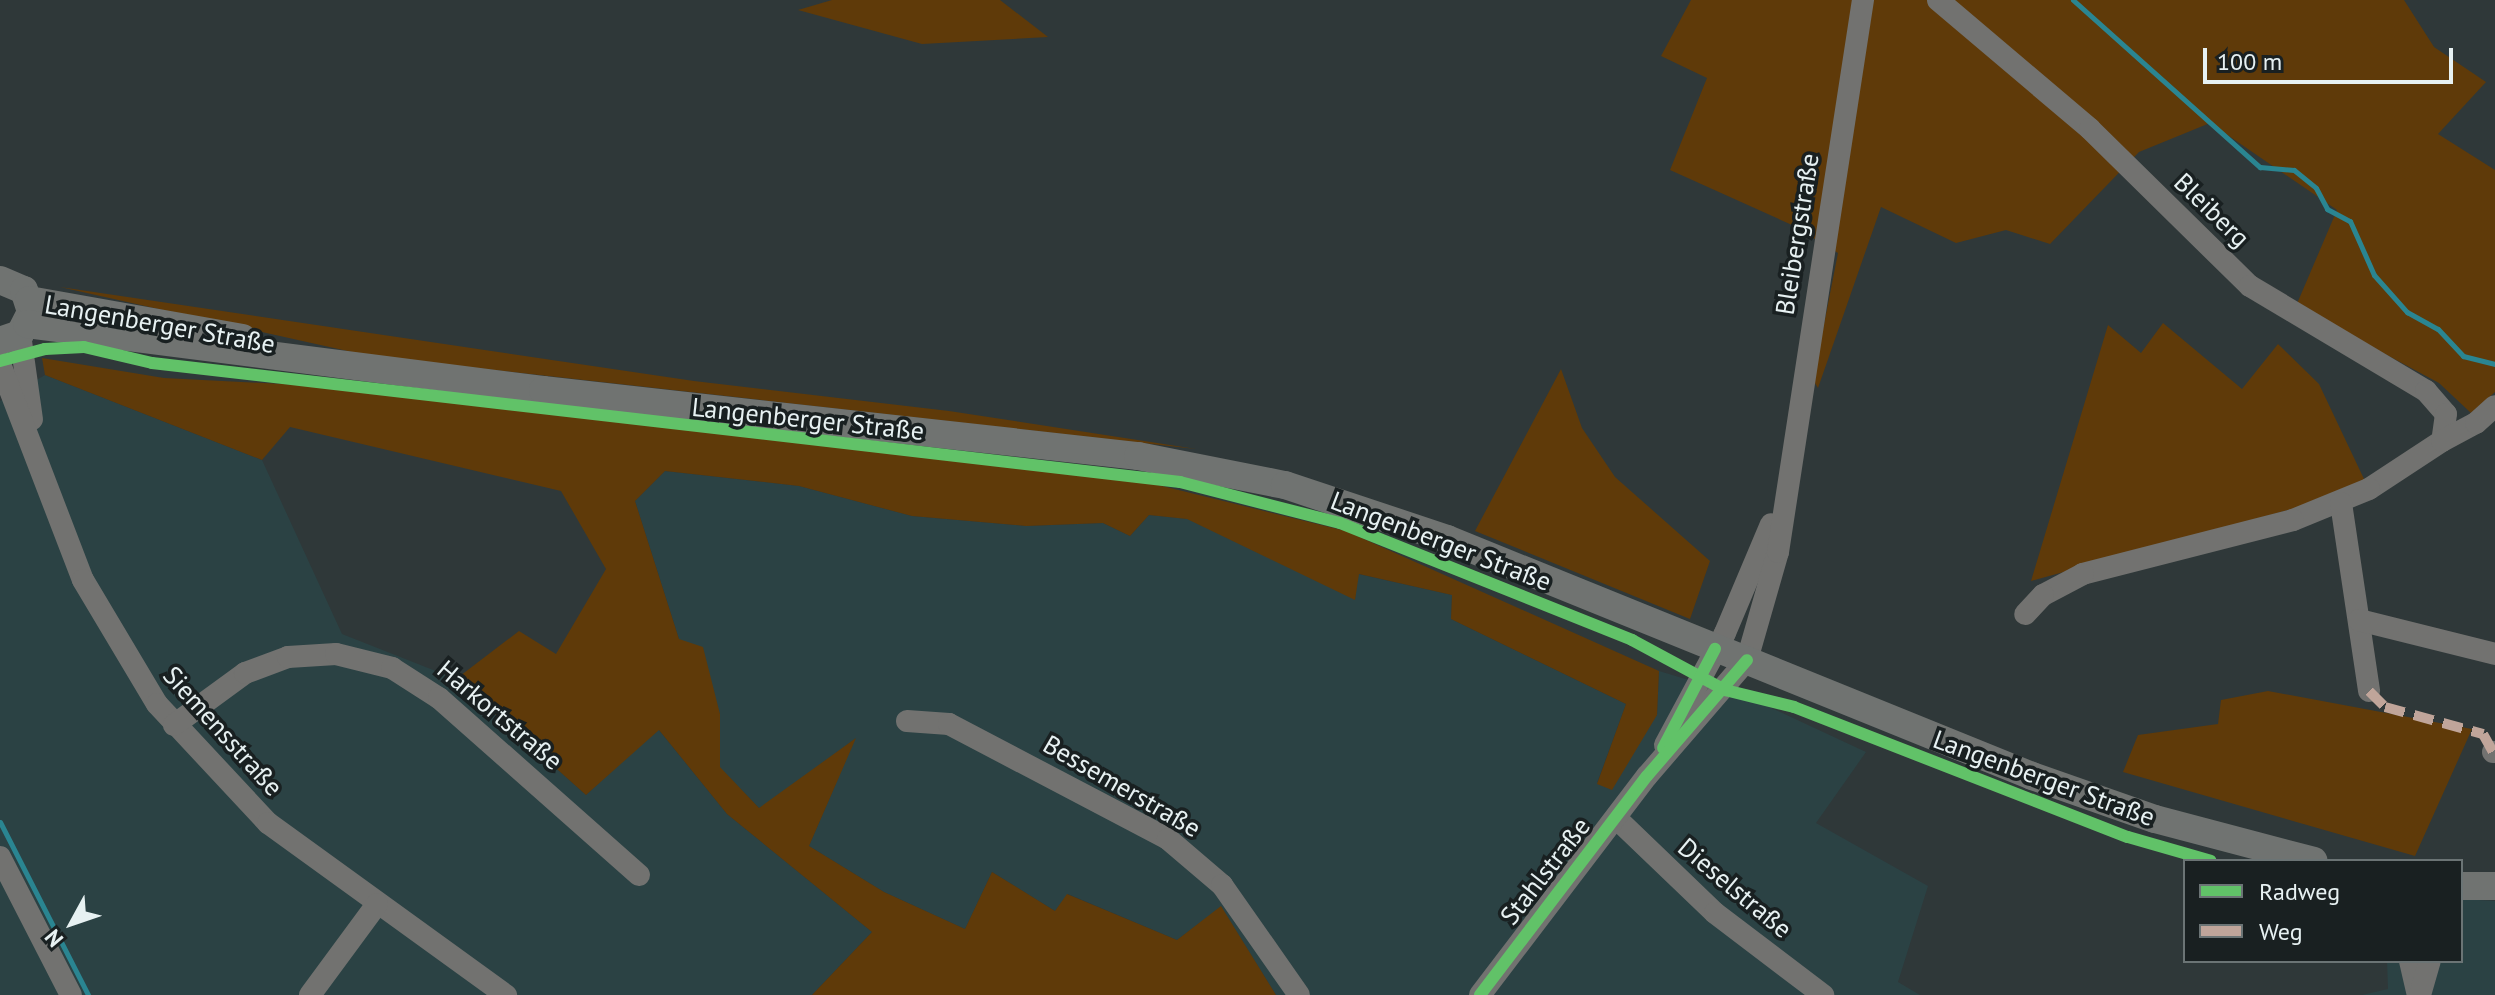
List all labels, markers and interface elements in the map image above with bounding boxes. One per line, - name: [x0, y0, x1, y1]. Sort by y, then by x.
- scale bar: [2207, 32, 2457, 82]
- text: 100 m: [2217, 46, 2282, 77]
- street label: Bleibergstraße: [1769, 151, 1825, 317]
- street label: Bleiberg: [2168, 166, 2256, 254]
- street label: Langenberger Straße: [42, 288, 278, 360]
- street label: Langenberger Straße: [690, 391, 926, 447]
- street label: Langenberger Straße: [1326, 485, 1556, 597]
- street label: Harkortstraße: [431, 654, 569, 776]
- street label: Siemensstraße: [157, 660, 289, 802]
- street label: Langenberger Straße: [1929, 723, 2159, 833]
- street label: Bessemerstraße: [1038, 728, 1206, 844]
- street label: Stahlstraße: [1493, 811, 1597, 931]
- street label: Dieselstraße: [1672, 831, 1798, 945]
- legend: [2183, 859, 2463, 963]
- text: Radweg: [2259, 876, 2340, 907]
- north arrow: [32, 883, 112, 963]
- text: Weg: [2259, 916, 2303, 947]
- text: N: [38, 924, 69, 953]

